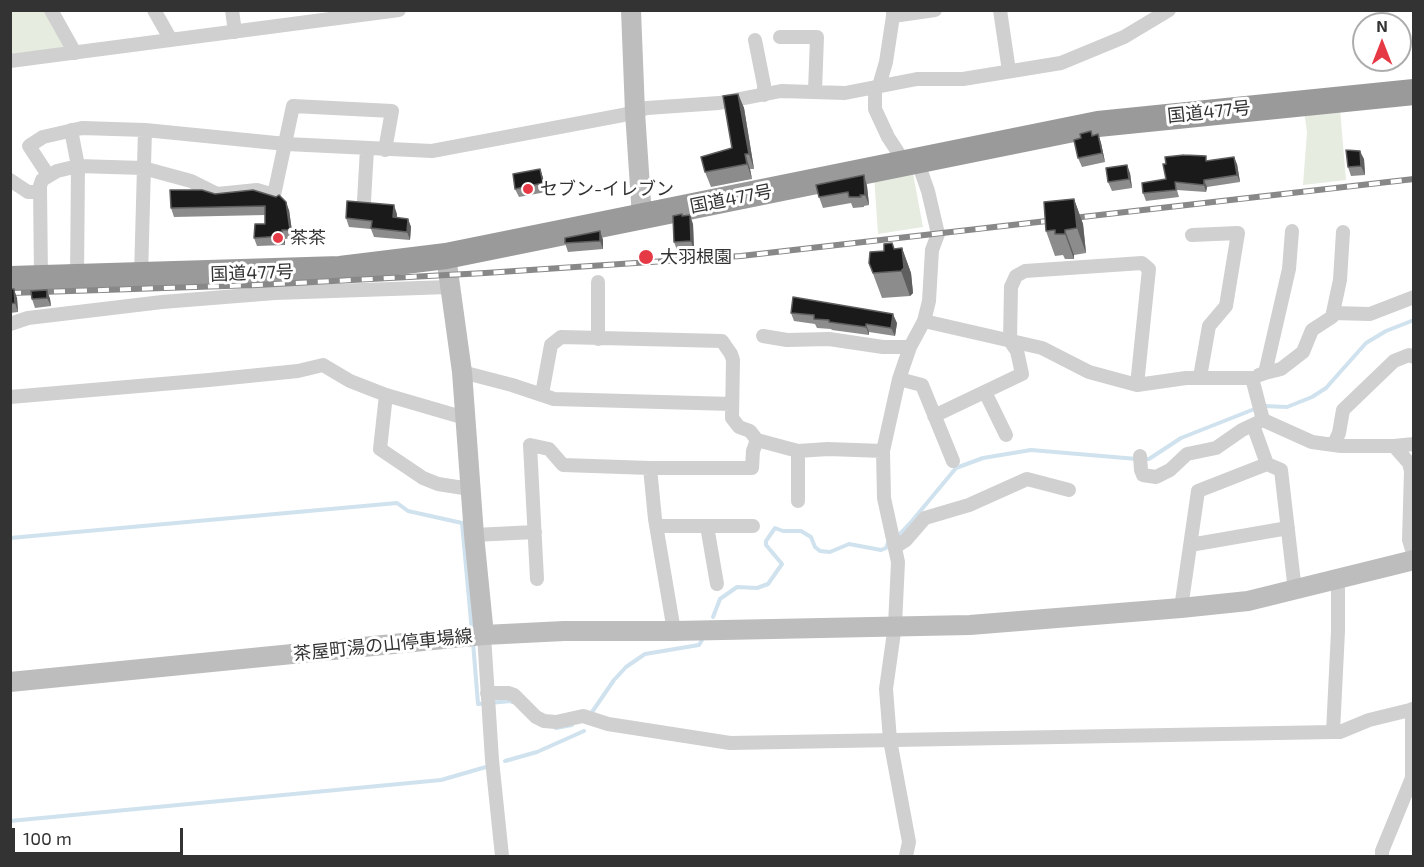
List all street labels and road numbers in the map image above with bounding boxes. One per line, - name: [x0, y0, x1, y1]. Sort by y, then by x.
- street label: 国道477号: [1166, 97, 1252, 127]
- street label: 国道477号: [688, 180, 774, 218]
- street label: 国道477号: [210, 261, 294, 285]
- street label: 茶屋町湯の山停車場線: [292, 625, 474, 665]

